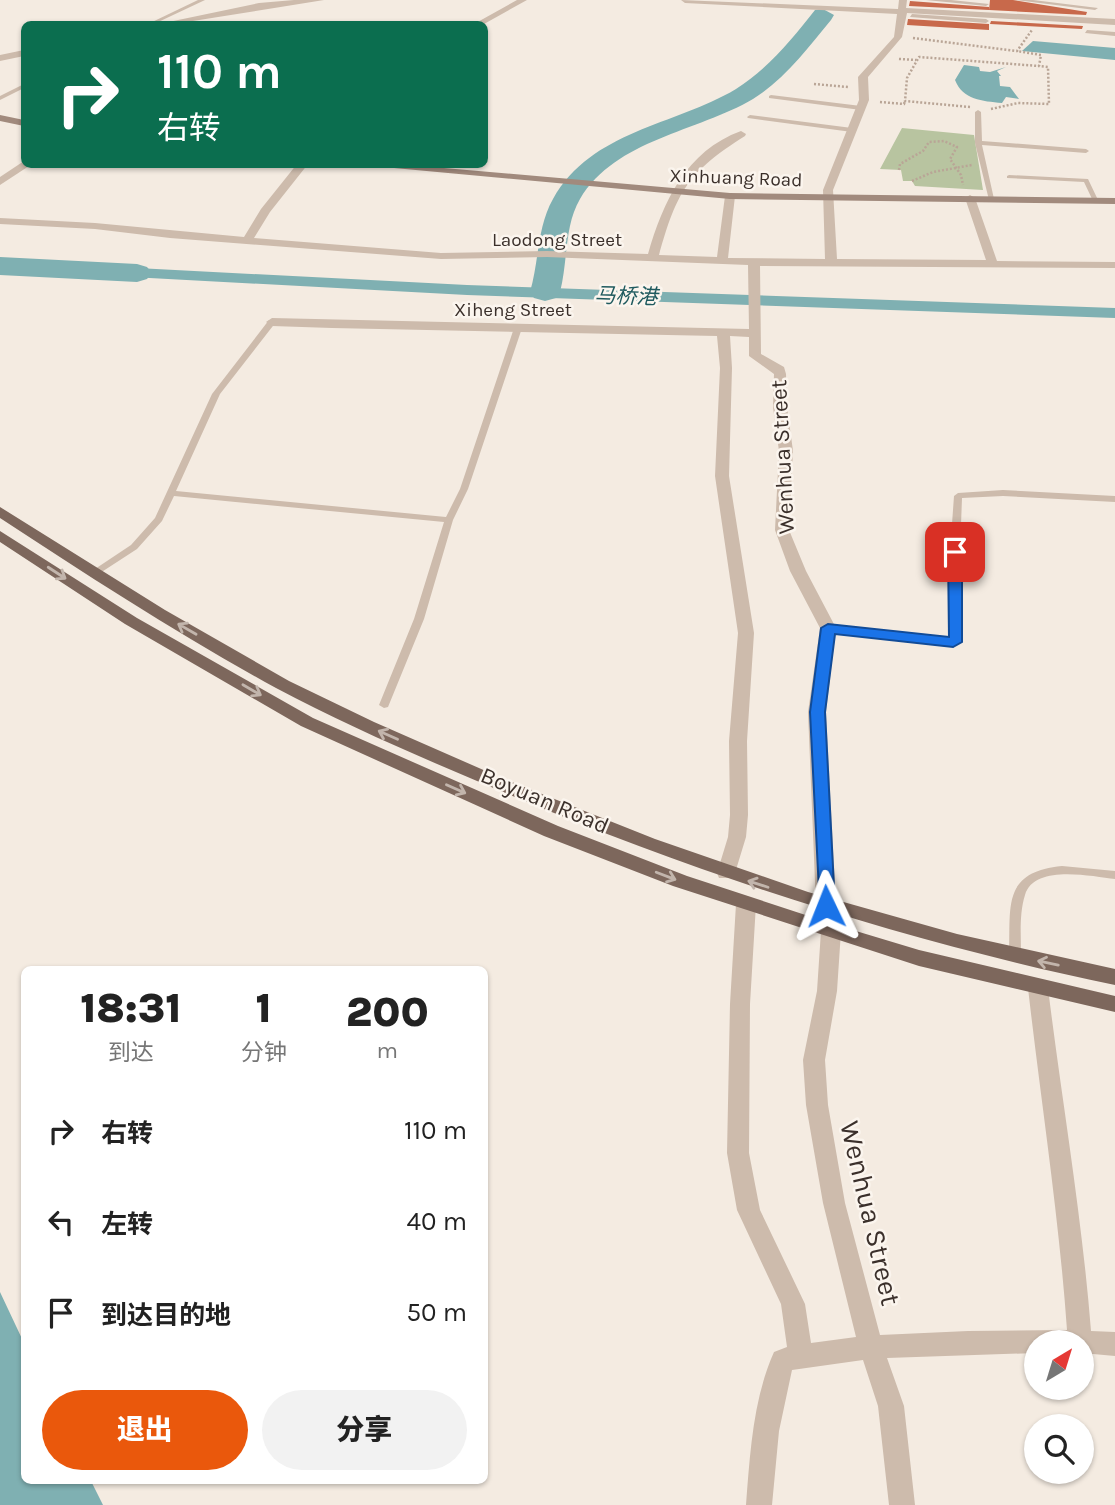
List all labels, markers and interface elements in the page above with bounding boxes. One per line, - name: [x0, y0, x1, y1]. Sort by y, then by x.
- text: 110 m: [157, 43, 282, 100]
- icon: right: [42, 49, 133, 140]
- text: 右转: [157, 110, 221, 147]
- street label: Xinhuang Road: [669, 165, 803, 191]
- street label: Laodong Street: [492, 229, 622, 251]
- water label: 马桥港: [594, 283, 661, 309]
- street label: Xiheng Street: [454, 299, 572, 321]
- street label: Wenhua Street: [765, 379, 800, 535]
- pin: [925, 522, 985, 582]
- icon: arrive: [936, 533, 974, 571]
- one-way arrow: [47, 565, 66, 580]
- one-way arrow: [177, 622, 197, 636]
- one-way arrow: [241, 683, 261, 697]
- one-way arrow: [378, 728, 399, 741]
- street label: Boyuan Road: [477, 761, 613, 840]
- one-way arrow: [445, 783, 466, 796]
- position arrow: [789, 869, 863, 943]
- one-way arrow: [655, 870, 677, 883]
- one-way arrow: [747, 877, 769, 890]
- one-way arrow: [1037, 956, 1060, 970]
- text: 18:31: [80, 983, 182, 1033]
- text: 1: [256, 983, 272, 1033]
- text: 200: [346, 987, 429, 1037]
- text: m: [377, 1037, 398, 1064]
- text: 到达: [108, 1039, 154, 1066]
- text: 分钟: [241, 1039, 287, 1066]
- icon: right: [42, 1112, 80, 1150]
- text: 110 m: [404, 1115, 467, 1146]
- text: 右转: [101, 1118, 153, 1149]
- street label: Wenhua Street: [833, 1118, 908, 1309]
- icon: left: [42, 1203, 80, 1241]
- text: 40 m: [407, 1206, 467, 1237]
- text: 左转: [101, 1209, 153, 1240]
- icon: arrive: [42, 1294, 80, 1332]
- text: 50 m: [406, 1297, 467, 1328]
- text: 到达目的地: [101, 1300, 231, 1331]
- north arrow: [1024, 1330, 1094, 1400]
- map controls: [1024, 1330, 1094, 1484]
- button: 退出: [42, 1390, 248, 1470]
- button: 分享: [262, 1390, 467, 1470]
- button: search: [1024, 1414, 1094, 1484]

